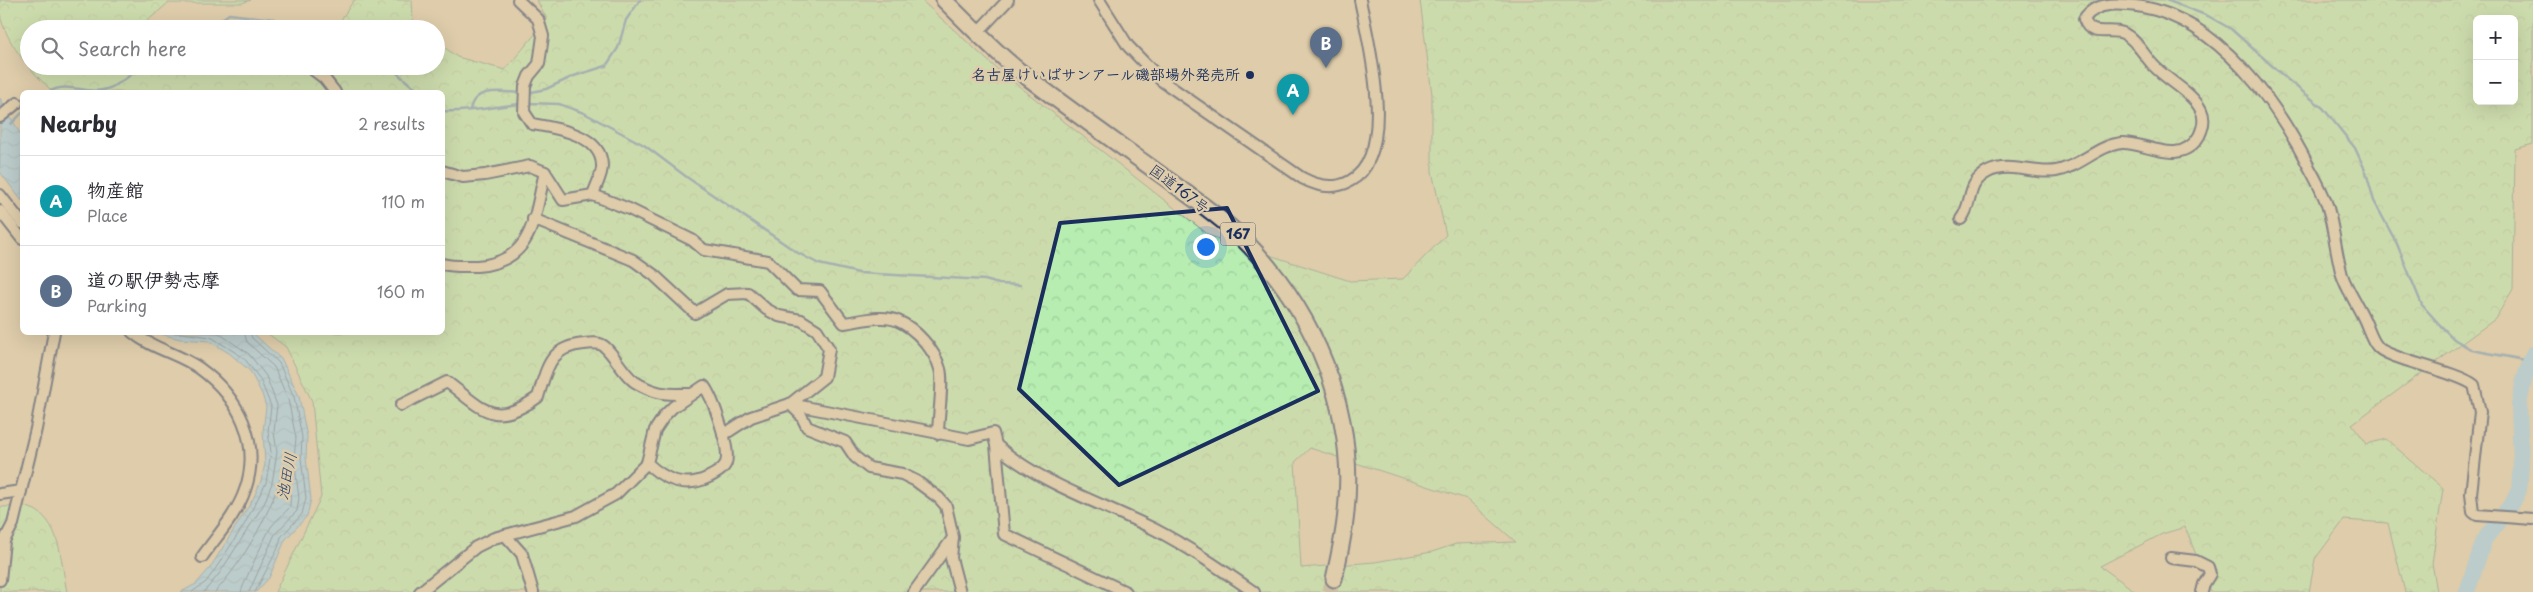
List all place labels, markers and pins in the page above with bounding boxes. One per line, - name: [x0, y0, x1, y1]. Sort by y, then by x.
- pin: B: [1310, 27, 1342, 68]
- place label: 名古屋けいばサンアール磯部場外発売所: [971, 62, 1240, 85]
- marker: 名古屋けいばサンアール磯部場外発売所: [1244, 69, 1256, 81]
- pin: A: [1277, 74, 1309, 115]

